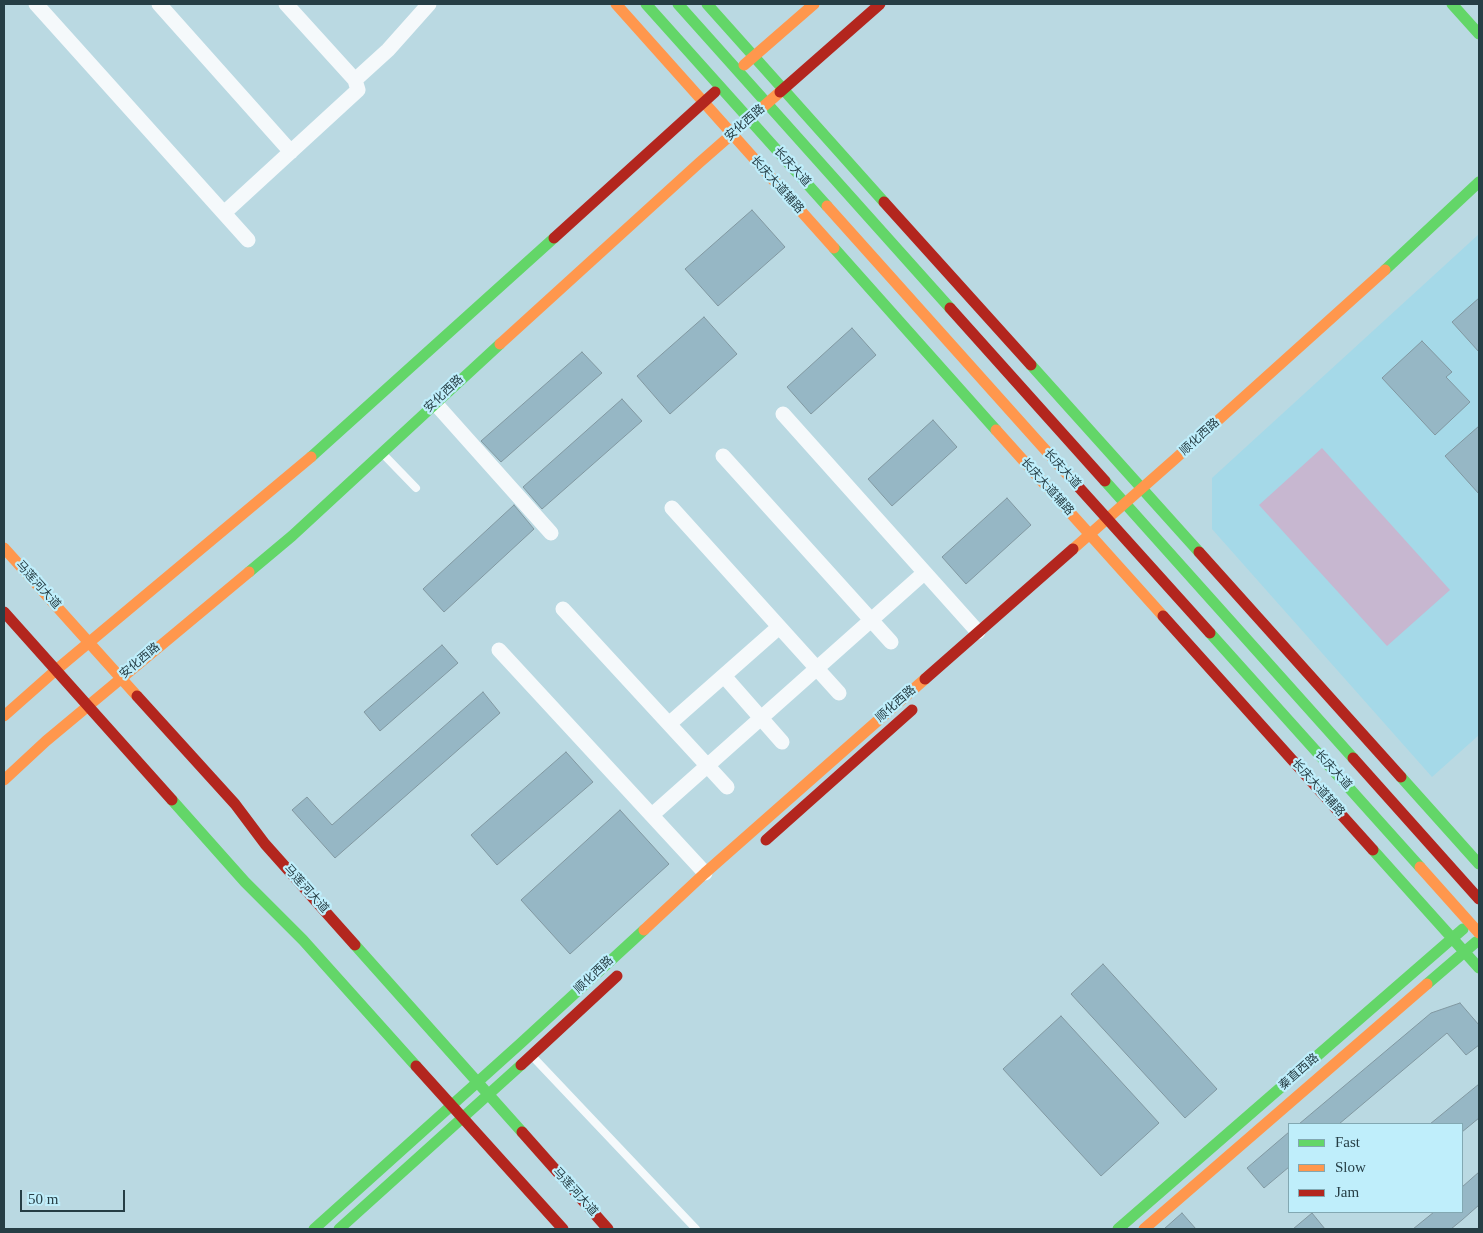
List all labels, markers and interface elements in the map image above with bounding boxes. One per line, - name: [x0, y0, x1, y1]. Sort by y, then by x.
- street label: 安化西路: [722, 102, 768, 144]
- street label: 长庆大道: [771, 144, 813, 190]
- street label: 长庆大道辅路: [748, 153, 806, 217]
- street label: 安化西路: [422, 372, 466, 416]
- street label: 顺化西路: [1177, 416, 1223, 458]
- street label: 长庆大道: [1041, 446, 1083, 492]
- street label: 长庆大道辅路: [1018, 455, 1076, 519]
- street label: 马莲河大道: [13, 558, 63, 612]
- street label: 安化西路: [117, 640, 163, 682]
- street label: 顺化西路: [873, 683, 919, 725]
- street label: 长庆大道: [1312, 747, 1354, 793]
- street label: 长庆大道辅路: [1289, 756, 1347, 820]
- street label: 马莲河大道: [281, 862, 331, 916]
- street label: 顺化西路: [572, 953, 616, 997]
- street label: 秦直西路: [1276, 1051, 1322, 1093]
- legend: [1288, 1123, 1463, 1213]
- text: Fast: [1335, 1134, 1360, 1150]
- text: Slow: [1335, 1159, 1366, 1175]
- street label: 马莲河大道: [550, 1165, 600, 1219]
- scale bar: [22, 1180, 128, 1212]
- text: Jam: [1335, 1184, 1359, 1200]
- text: 50 m: [28, 1191, 58, 1207]

